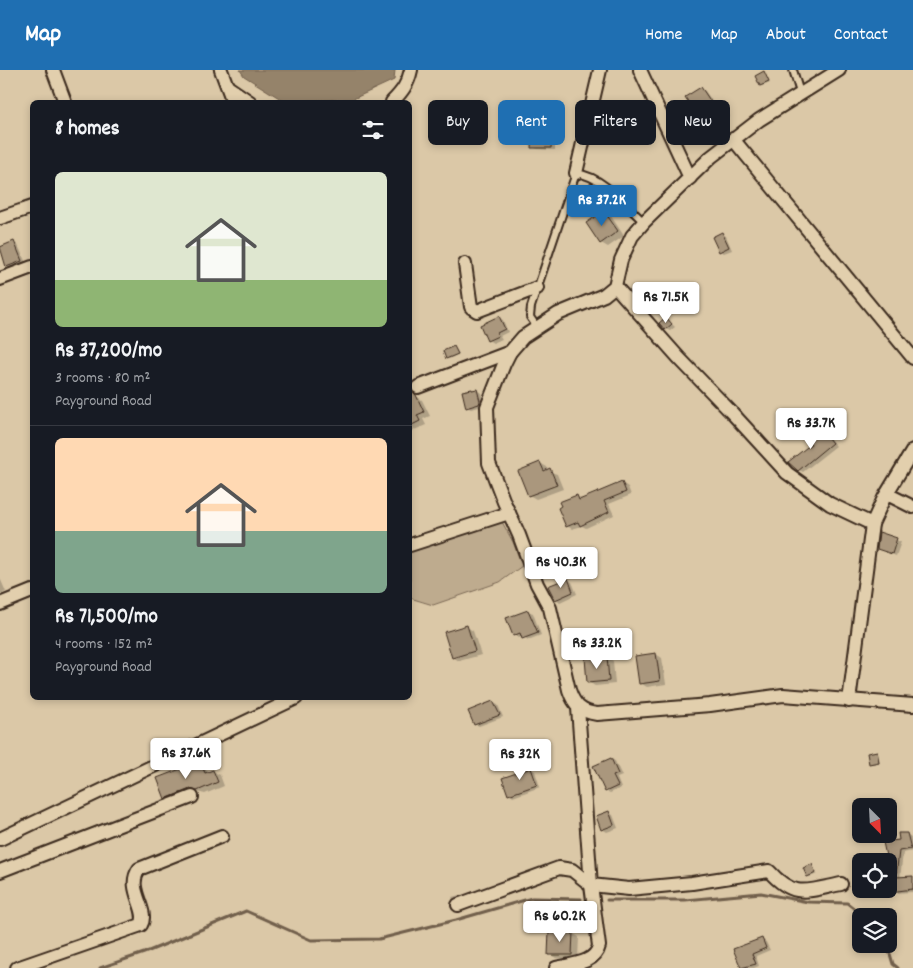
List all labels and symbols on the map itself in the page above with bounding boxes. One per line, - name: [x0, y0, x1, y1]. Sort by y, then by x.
- pin: Rs 37.2K: [550, 184, 654, 227]
- pin: Rs 71.5K: [614, 282, 718, 324]
- pin: Rs 33.7K: [759, 408, 863, 450]
- pin: Rs 40.3K: [509, 546, 613, 589]
- pin: Rs 33.2K: [545, 628, 649, 670]
- pin: Rs 37.6K: [134, 738, 238, 780]
- pin: Rs 32K: [479, 738, 561, 781]
- north arrow: [852, 798, 898, 842]
- pin: Rs 60.2K: [508, 900, 612, 943]

